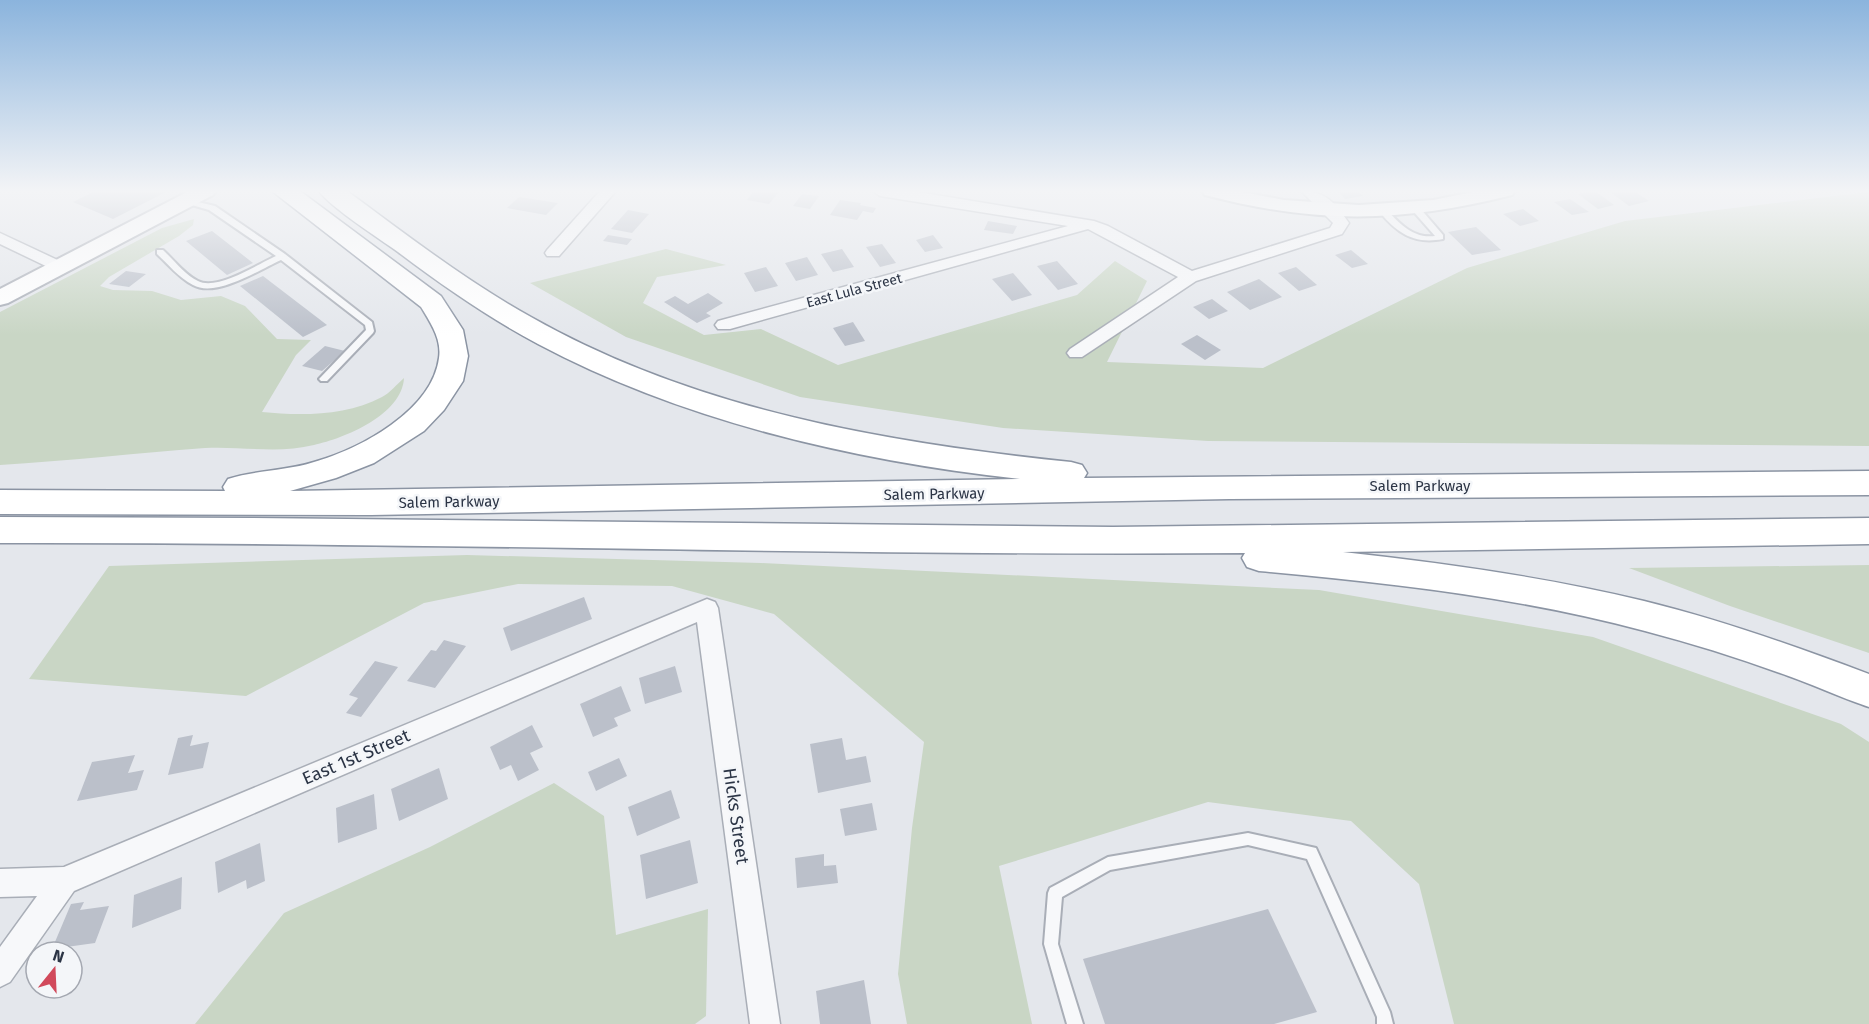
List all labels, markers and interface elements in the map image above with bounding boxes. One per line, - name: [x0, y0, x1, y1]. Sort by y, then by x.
- street label: East Lula Street: [804, 269, 905, 311]
- street label: Salem Parkway: [1370, 477, 1471, 495]
- street label: Salem Parkway: [883, 484, 985, 504]
- street label: Salem Parkway: [398, 492, 500, 512]
- street label: East 1st Street: [299, 724, 414, 790]
- street label: Hicks Street: [718, 766, 754, 866]
- north arrow: [24, 940, 84, 1000]
- text: N: [51, 946, 66, 967]

